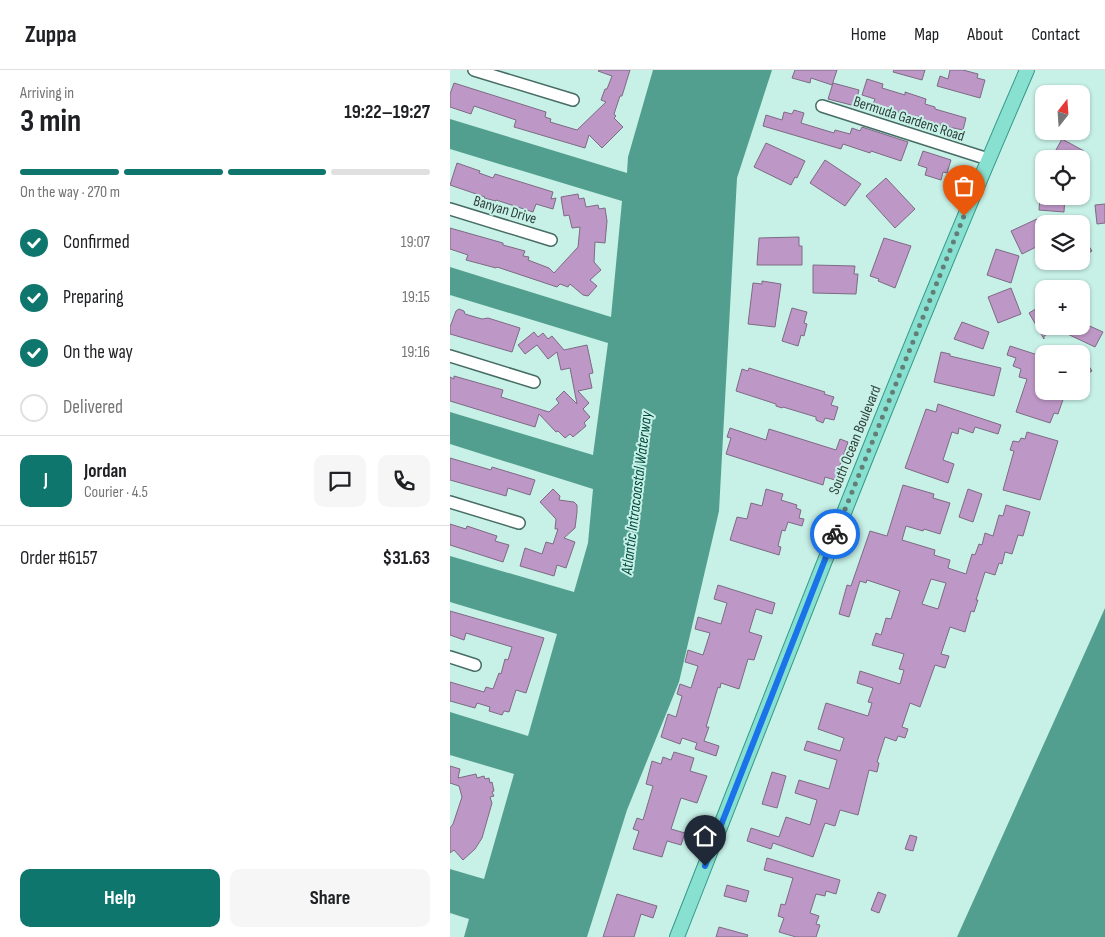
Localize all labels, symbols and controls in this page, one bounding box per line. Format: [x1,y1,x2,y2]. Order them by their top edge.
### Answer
text: Zuppa [25,20,76,49]
text: Home [851,24,886,45]
text: Map [914,24,939,45]
text: About [967,24,1003,45]
text: Contact [1031,24,1080,45]
text: Arriving in [20,84,74,103]
north arrow [1035,85,1090,140]
map controls [1035,85,1090,400]
street label: Bermuda Gardens Road [851,92,967,146]
text: 19:22–19:27 [344,101,430,124]
text: 3 min [20,102,81,141]
button: locate [1035,150,1090,205]
pin [943,165,985,216]
icon: bag [950,172,978,200]
text: On the way · 270 m [20,183,120,202]
street label: Banyan Drive [471,191,539,229]
button: layers [1035,215,1090,270]
icon: check [20,229,48,257]
text: Confirmed [63,231,130,254]
text: 19:07 [401,233,430,252]
button: + [1035,280,1090,335]
icon: check [20,284,48,312]
text: Preparing [63,286,124,309]
text: 19:15 [402,288,430,307]
icon: check [20,339,48,367]
text: On the way [63,341,133,364]
text: 19:16 [402,343,430,362]
button: − [1035,345,1090,400]
street label: South Ocean Boulevard [824,383,886,497]
text: Delivered [63,396,123,419]
water label: Atlantic Intracoastal Waterway [617,409,657,577]
button: chat [314,455,366,507]
button: phone [378,455,430,507]
text: Jordan [84,460,127,483]
text: J [44,469,48,492]
text: Courier · 4.5 [84,483,148,502]
courier [810,509,860,559]
icon: bike [821,520,849,548]
text: Order #6157 [20,547,97,570]
text: $31.63 [382,547,430,570]
pin [684,815,726,866]
icon: home [691,822,719,850]
button: Help [20,869,220,927]
button: Share [230,869,430,927]

